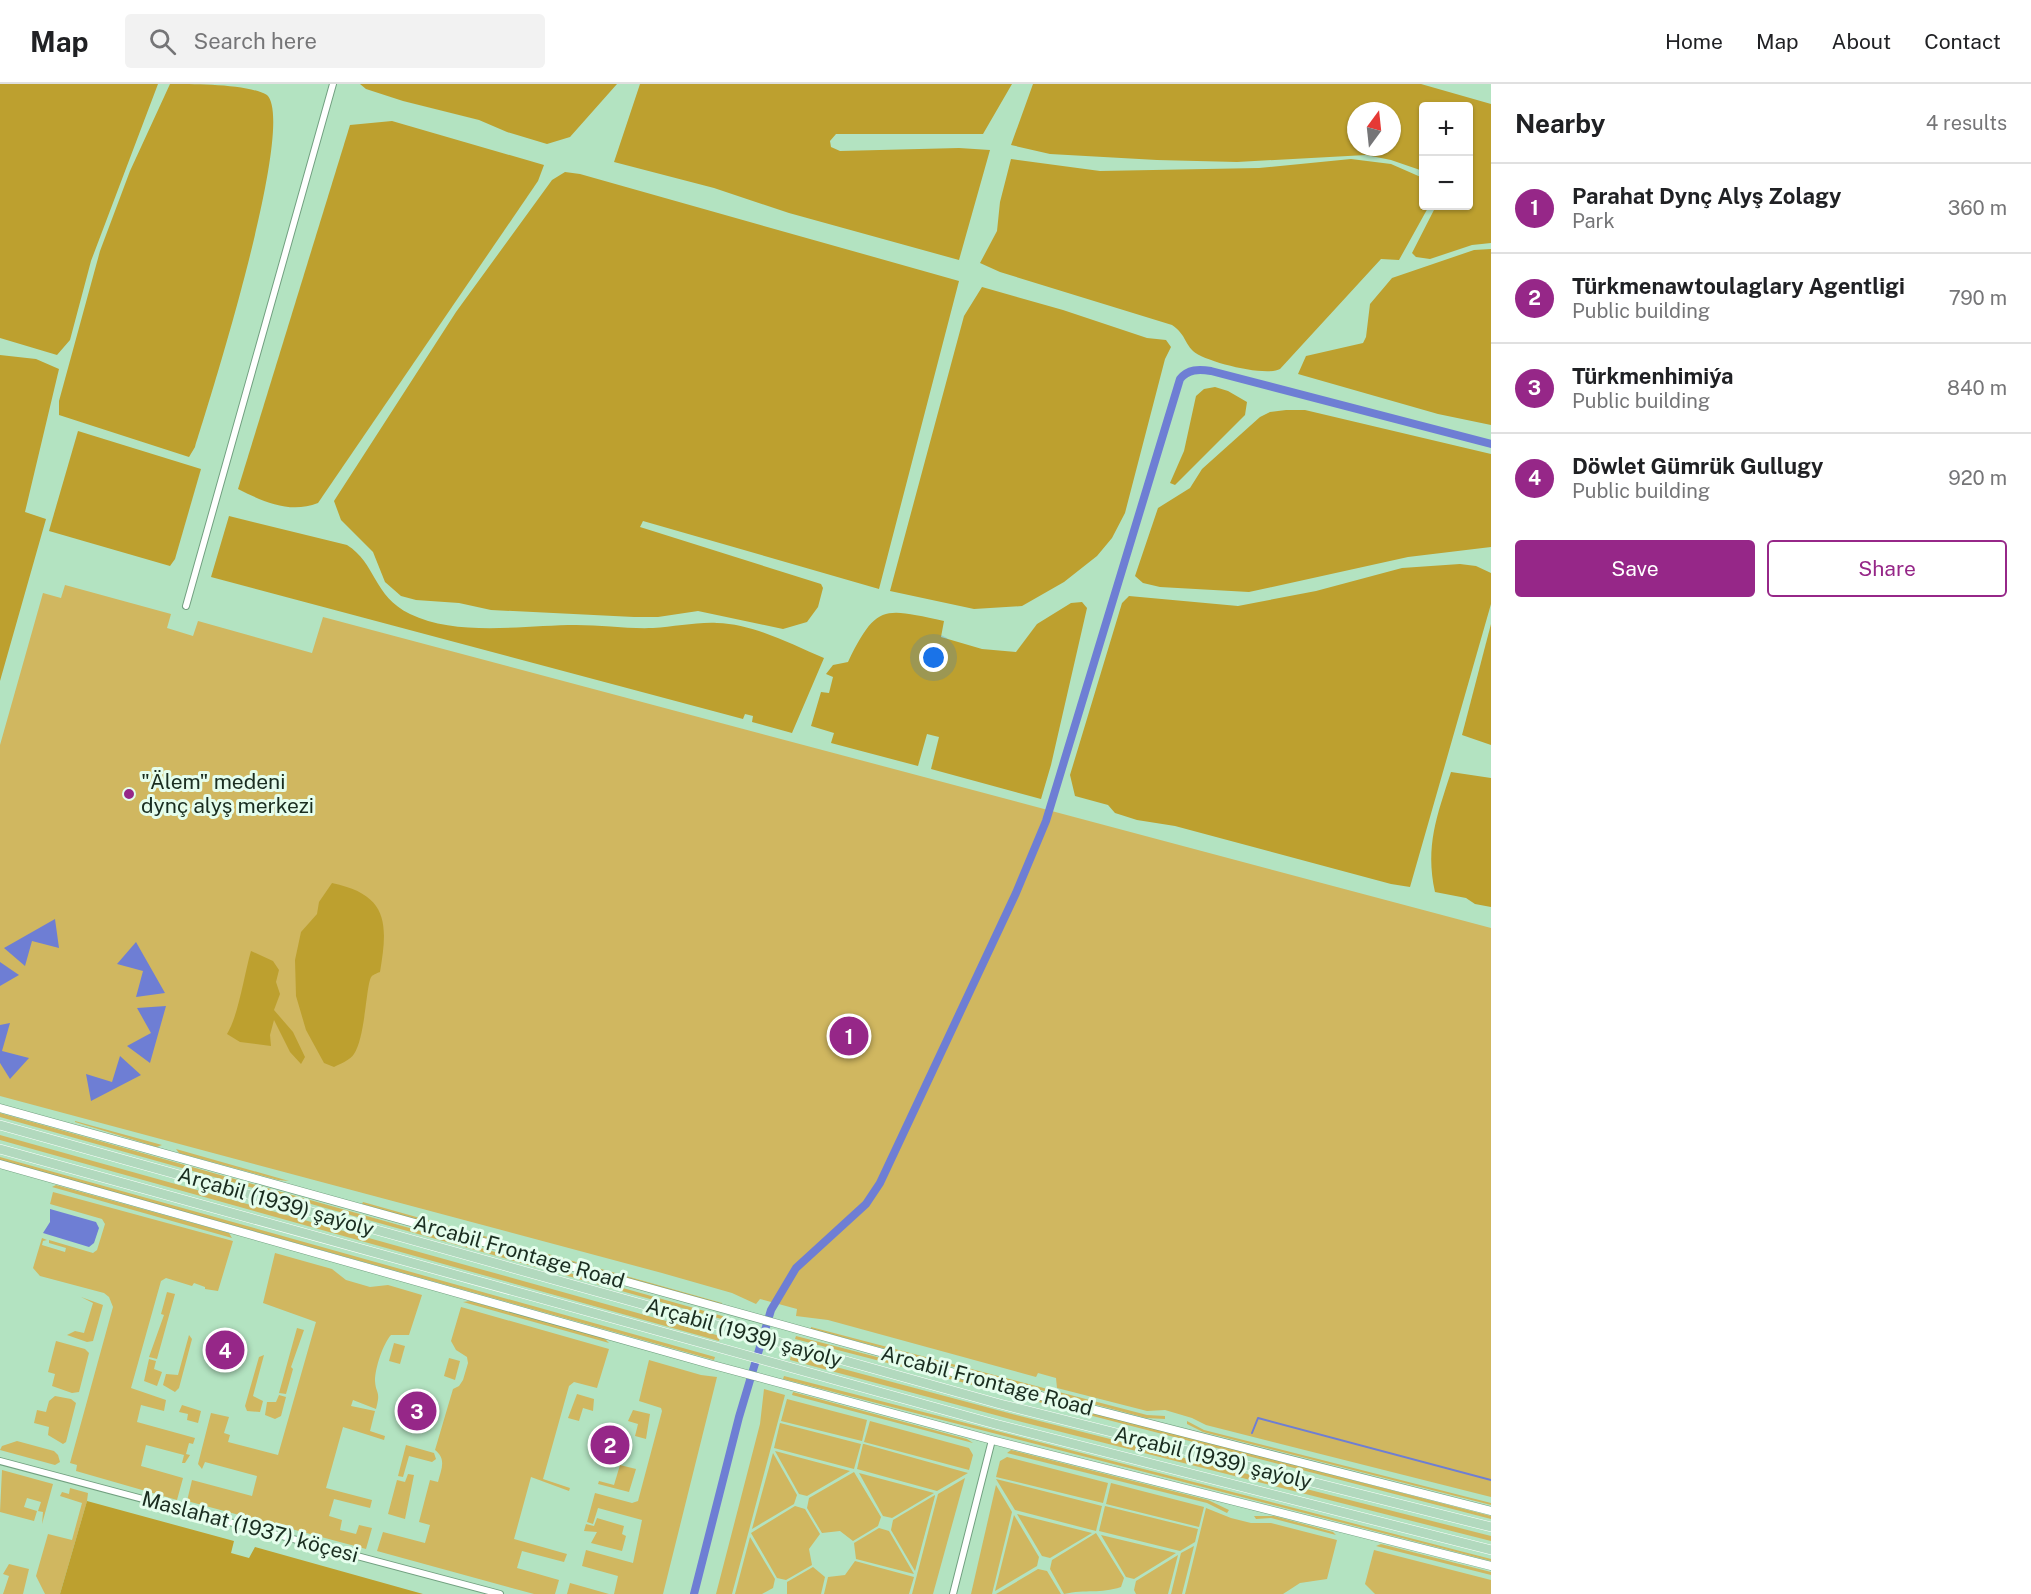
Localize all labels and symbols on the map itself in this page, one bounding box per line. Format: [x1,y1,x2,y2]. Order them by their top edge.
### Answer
north arrow [1347,102,1401,156]
your location [919,643,948,672]
place label: "Älem" medeni dynç alyş merkezi [141,769,314,818]
marker: "Älem" medeni dynç alyş merkezi [122,787,136,801]
pin: 1 [830,1014,868,1058]
street label: Arçabil (1939) şaýoly [175,1162,377,1241]
street label: Arcabil Frontage Road [411,1209,627,1294]
street label: Arçabil (1939) şaýoly [643,1293,845,1372]
pin: 4 [206,1328,244,1372]
street label: Arcabil Frontage Road [878,1340,1096,1421]
pin: 3 [398,1388,436,1434]
street label: Arçabil (1939) şaýoly [1112,1421,1315,1494]
pin: 2 [590,1422,630,1468]
street label: Maslahat (1937) köçesi [139,1486,361,1567]

